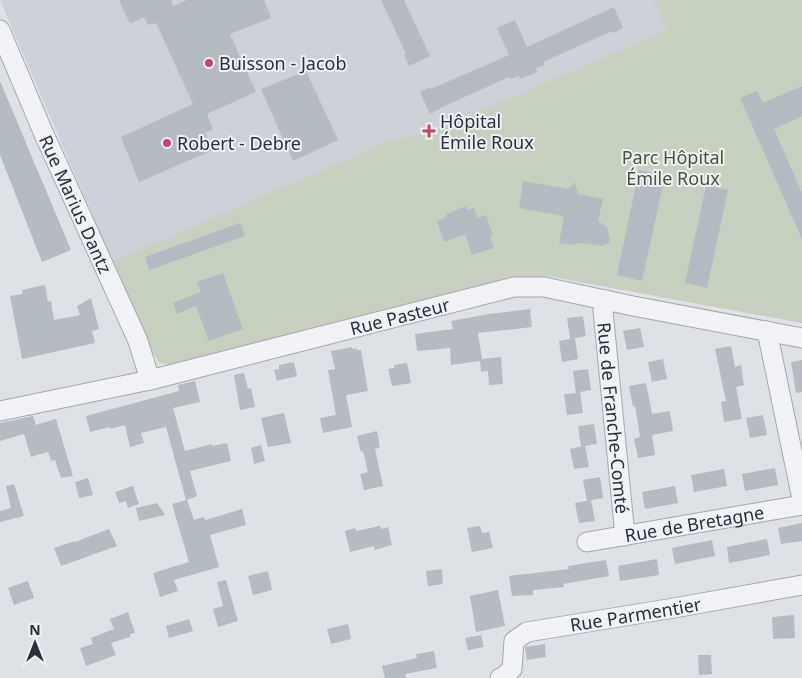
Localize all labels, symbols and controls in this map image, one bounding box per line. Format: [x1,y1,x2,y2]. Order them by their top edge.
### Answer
place label: Buisson - Jacob [219,51,347,75]
marker: Buisson - Jacob [203,57,215,69]
place label: Hôpital Émile Roux [440,109,534,154]
marker: Hôpital Émile Roux [422,124,436,138]
street label: Rue Marius Dantz [34,131,118,277]
place label: Robert - Debre [177,131,301,155]
marker: Robert - Debre [161,137,173,149]
park label: Parc Hôpital Émile Roux [622,145,724,190]
street label: Rue Pasteur [347,292,453,340]
street label: Rue de Franche-Comté [592,321,635,515]
street label: Rue de Bretagne [623,500,766,547]
street label: Rue Parmentier [568,591,703,637]
north arrow [10,618,60,668]
text: N [29,620,41,639]

